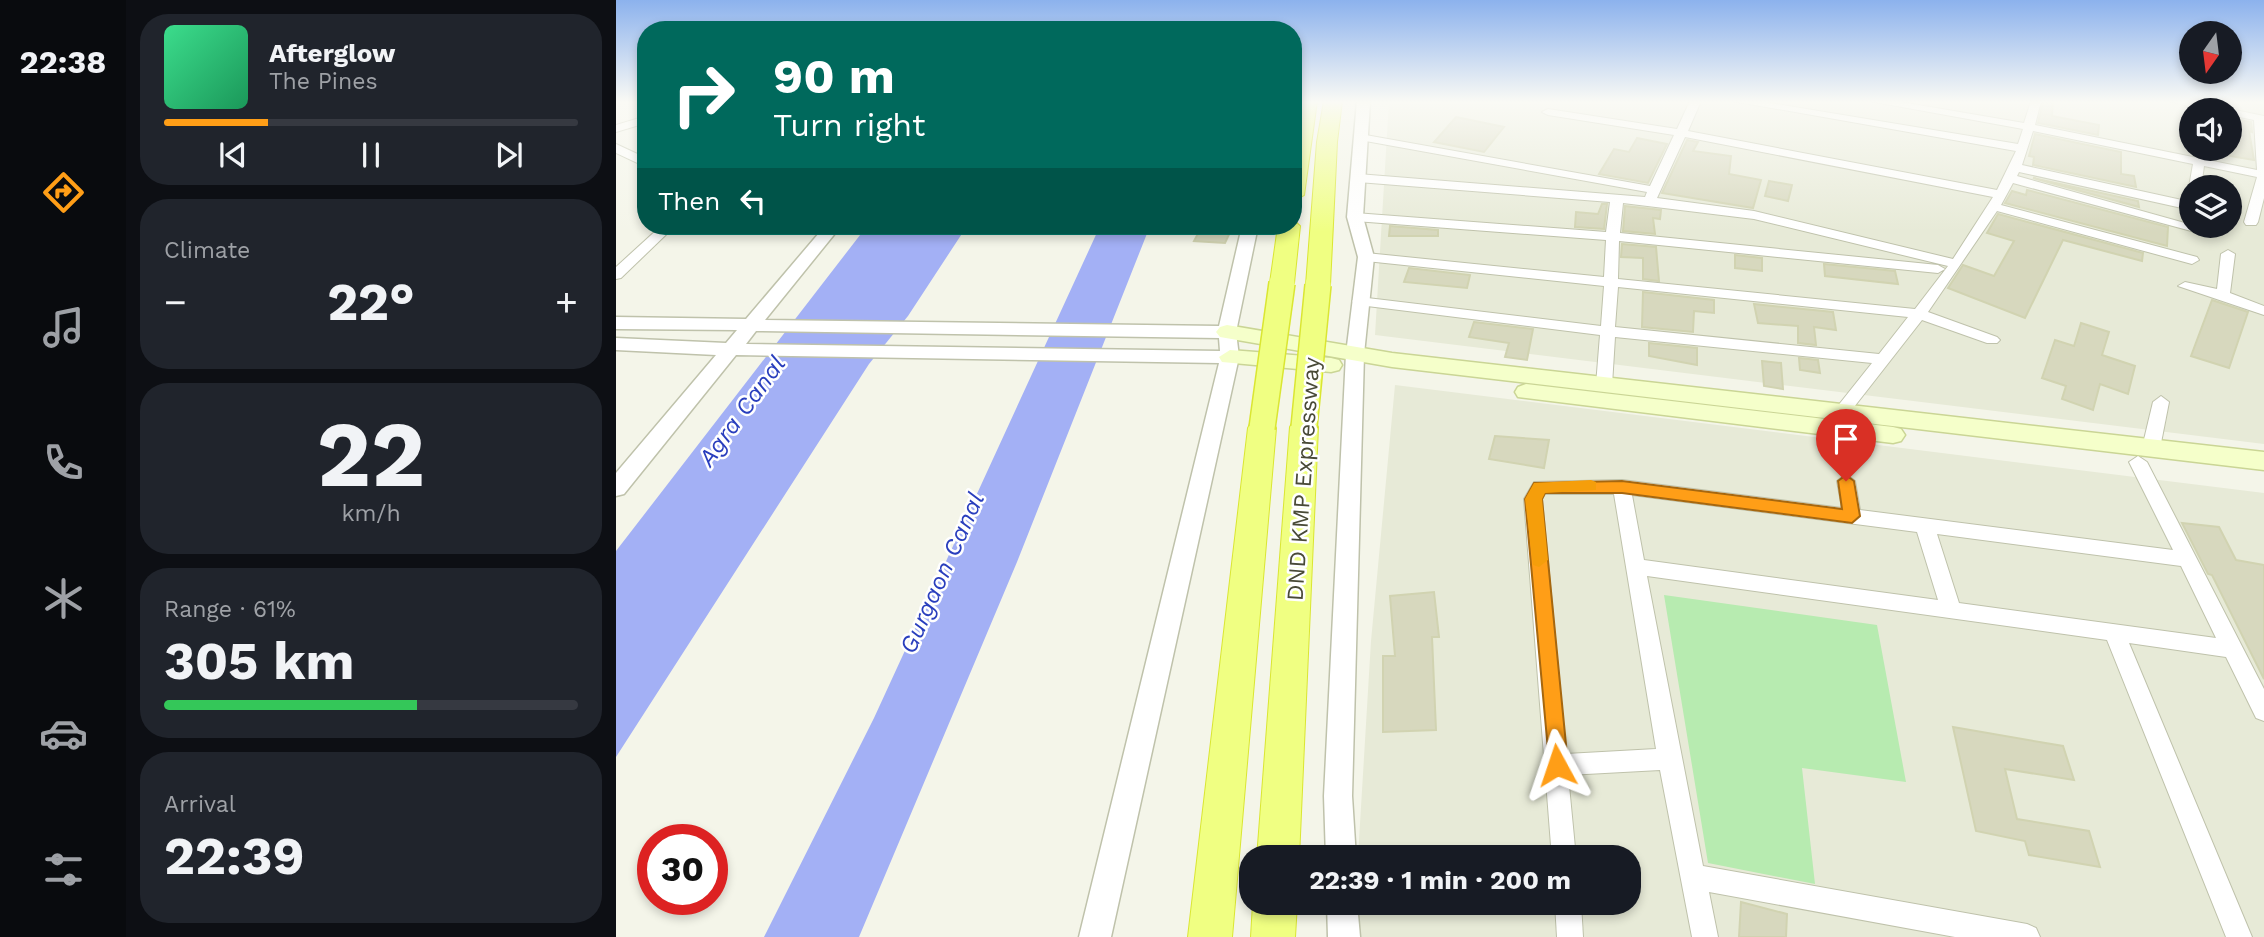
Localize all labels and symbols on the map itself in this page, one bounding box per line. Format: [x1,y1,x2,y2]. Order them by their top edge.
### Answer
north arrow [2179,21,2242,84]
water label: Agra Canal [692,351,791,472]
street label: DND KMP Expressway [1282,356,1325,602]
pin [1816,409,1876,481]
water label: Gurgaon Canal [894,488,990,658]
position arrow [1520,728,1594,802]
speed limit sign: 30 [637,824,728,915]

